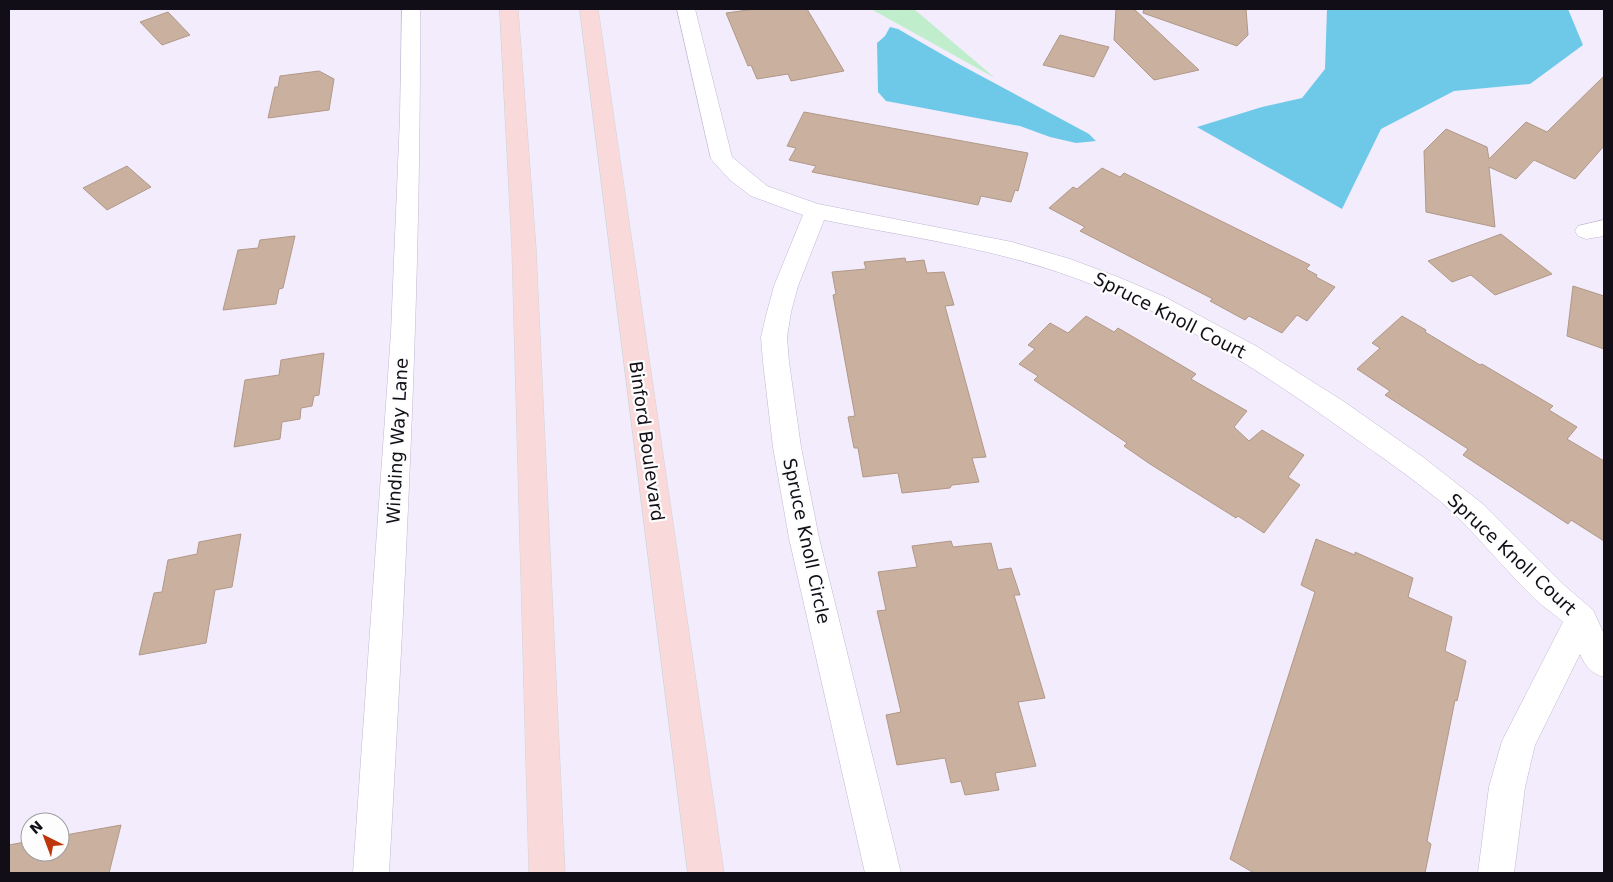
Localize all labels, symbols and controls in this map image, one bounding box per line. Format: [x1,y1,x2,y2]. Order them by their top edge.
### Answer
street label: Spruce Knoll Court [1090,268,1250,362]
street label: Winding Way Lane [382,357,412,525]
street label: Binford Boulevard [625,360,669,522]
street label: Spruce Knoll Circle [779,456,835,626]
street label: Spruce Knoll Court [1443,489,1581,619]
north arrow [20,812,70,862]
text: N [27,817,46,837]

